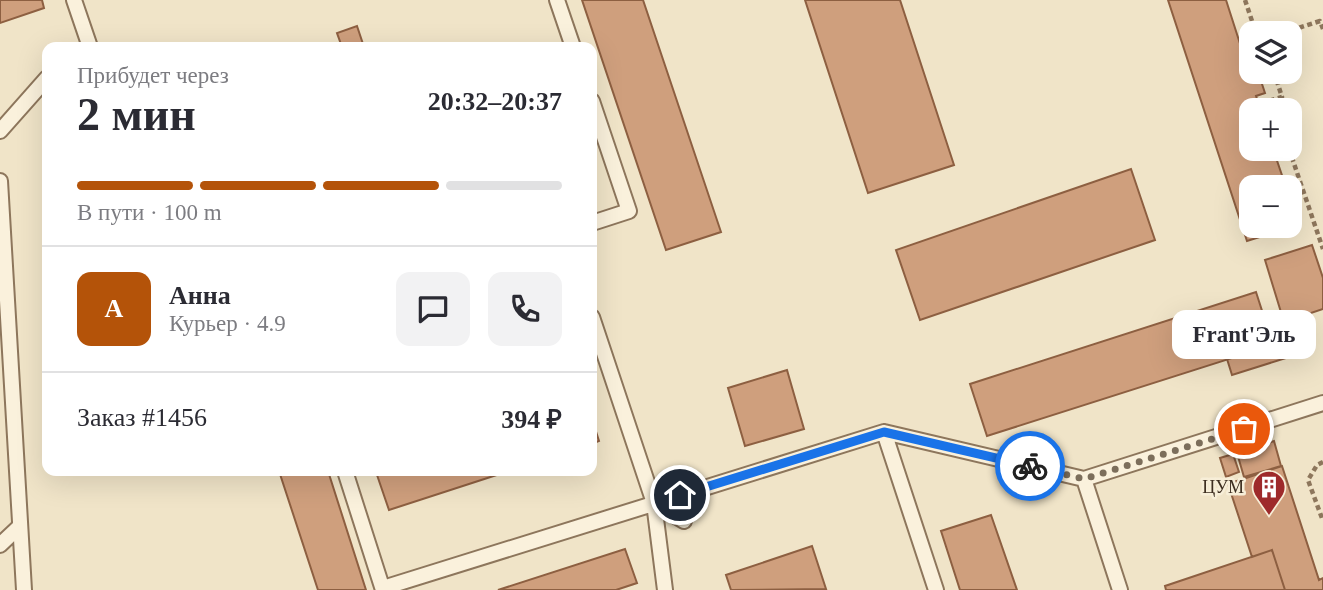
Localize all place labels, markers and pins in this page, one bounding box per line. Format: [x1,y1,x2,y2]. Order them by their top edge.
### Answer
callout: Frant'Эль [1172,310,1316,359]
pin [1214,399,1274,459]
pin [650,465,710,525]
building icon: ЦУМ [1250,468,1288,517]
place label: ЦУМ [1202,477,1244,497]

